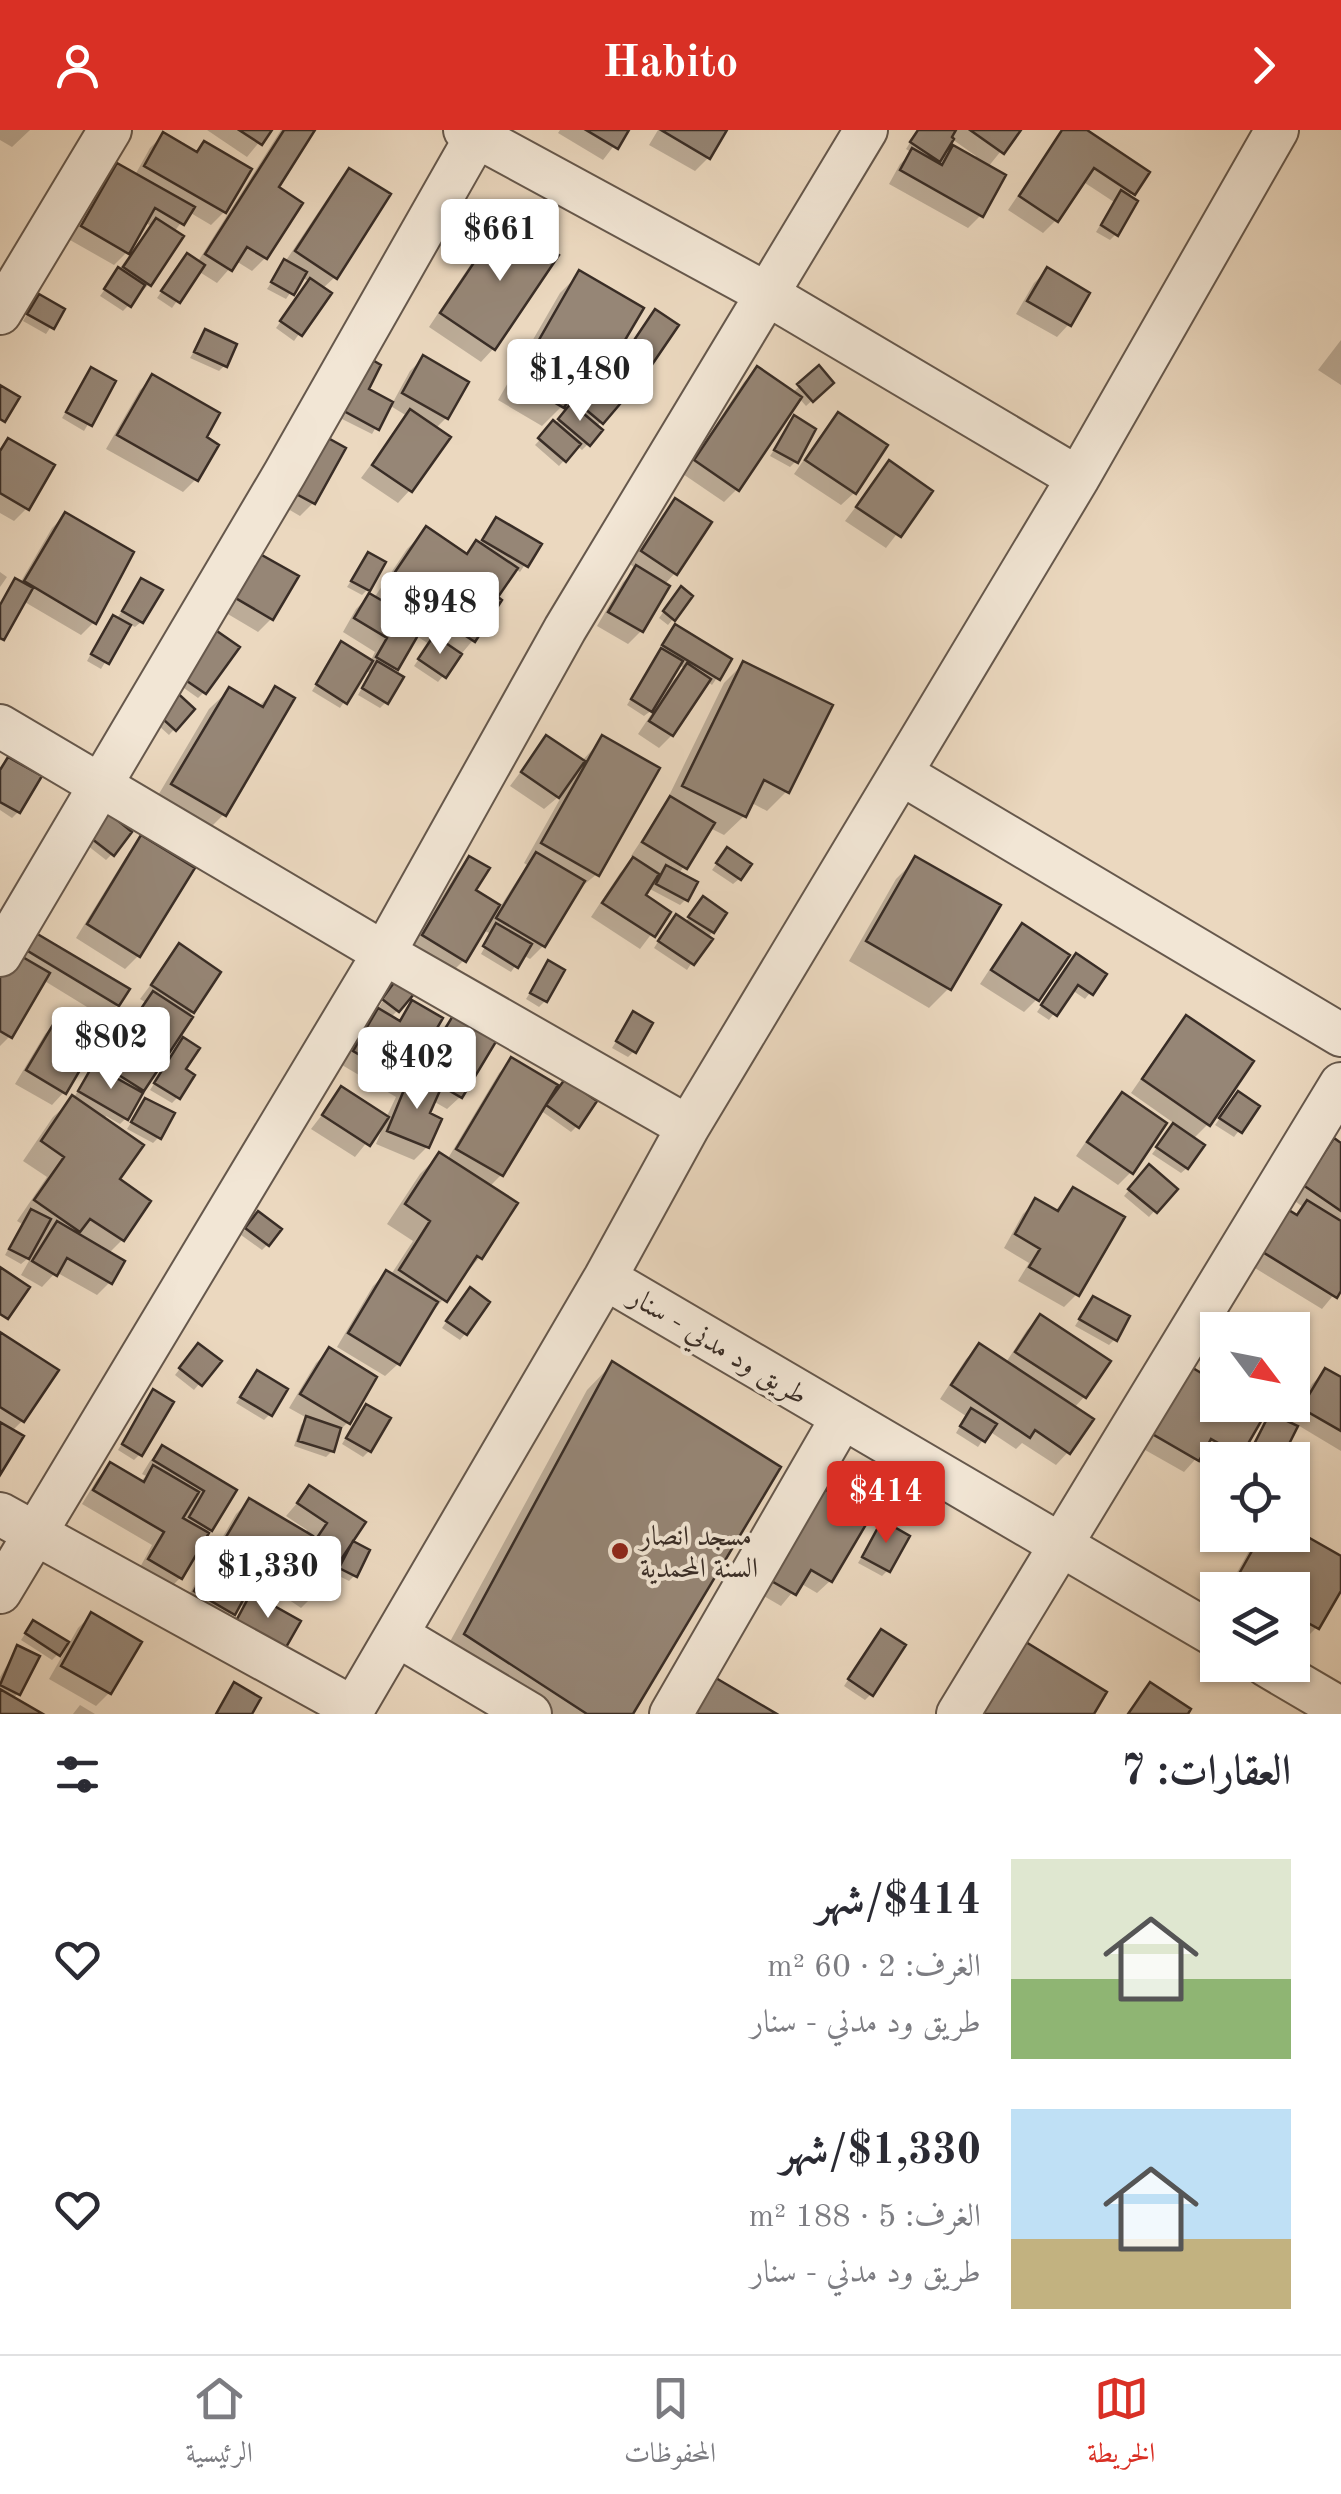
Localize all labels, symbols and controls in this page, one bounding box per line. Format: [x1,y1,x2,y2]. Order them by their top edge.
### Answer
icon: person [50,38,105,93]
icon: forward [1236,38,1291,93]
text: Habito [602,42,739,87]
pin: $661 [441,199,559,284]
text: $661 [463,215,537,247]
pin: $1,480 [499,339,661,424]
text: $1,480 [529,355,631,387]
pin: $948 [381,572,499,657]
text: $948 [403,588,477,620]
pin: $802 [52,1007,170,1092]
text: $802 [74,1023,148,1055]
pin: $402 [358,1027,476,1112]
text: $402 [380,1043,454,1075]
street label: طريق ود مدني - سنار [618,1282,811,1417]
north arrow [1200,1312,1310,1422]
map controls [1200,1312,1310,1682]
button: locate [1200,1442,1310,1552]
pin: $414 [827,1461,945,1546]
text: $414 [849,1477,923,1509]
place label: مسجد انصار السنة المحمدية [637,1524,758,1585]
pin: $1,330 [187,1536,349,1621]
marker: مسجد انصار السنة المحمدية [609,1540,631,1562]
text: $1,330 [217,1552,319,1584]
button: layers [1200,1572,1310,1682]
icon: filters [50,1747,105,1802]
text: العقارات: 7 [1121,1752,1291,1794]
text: $414/شهر [816,1881,981,1923]
icon: home [1091,1899,1211,2019]
icon: heart [50,1932,105,1987]
text: الغرف: 2 · 60 m² [767,1952,981,1984]
text: طريق ود مدني - سنار [751,2008,981,2040]
text: $1,330/شهر [780,2131,981,2173]
icon: home [1091,2149,1211,2269]
icon: heart [50,2182,105,2237]
text: الغرف: 5 · 188 m² [749,2202,981,2234]
text: طريق ود مدني - سنار [751,2258,981,2290]
tab: الرئيسية [186,2371,253,2480]
tab: المحفوظات [624,2371,716,2480]
tab: الخريطة [1087,2371,1155,2480]

